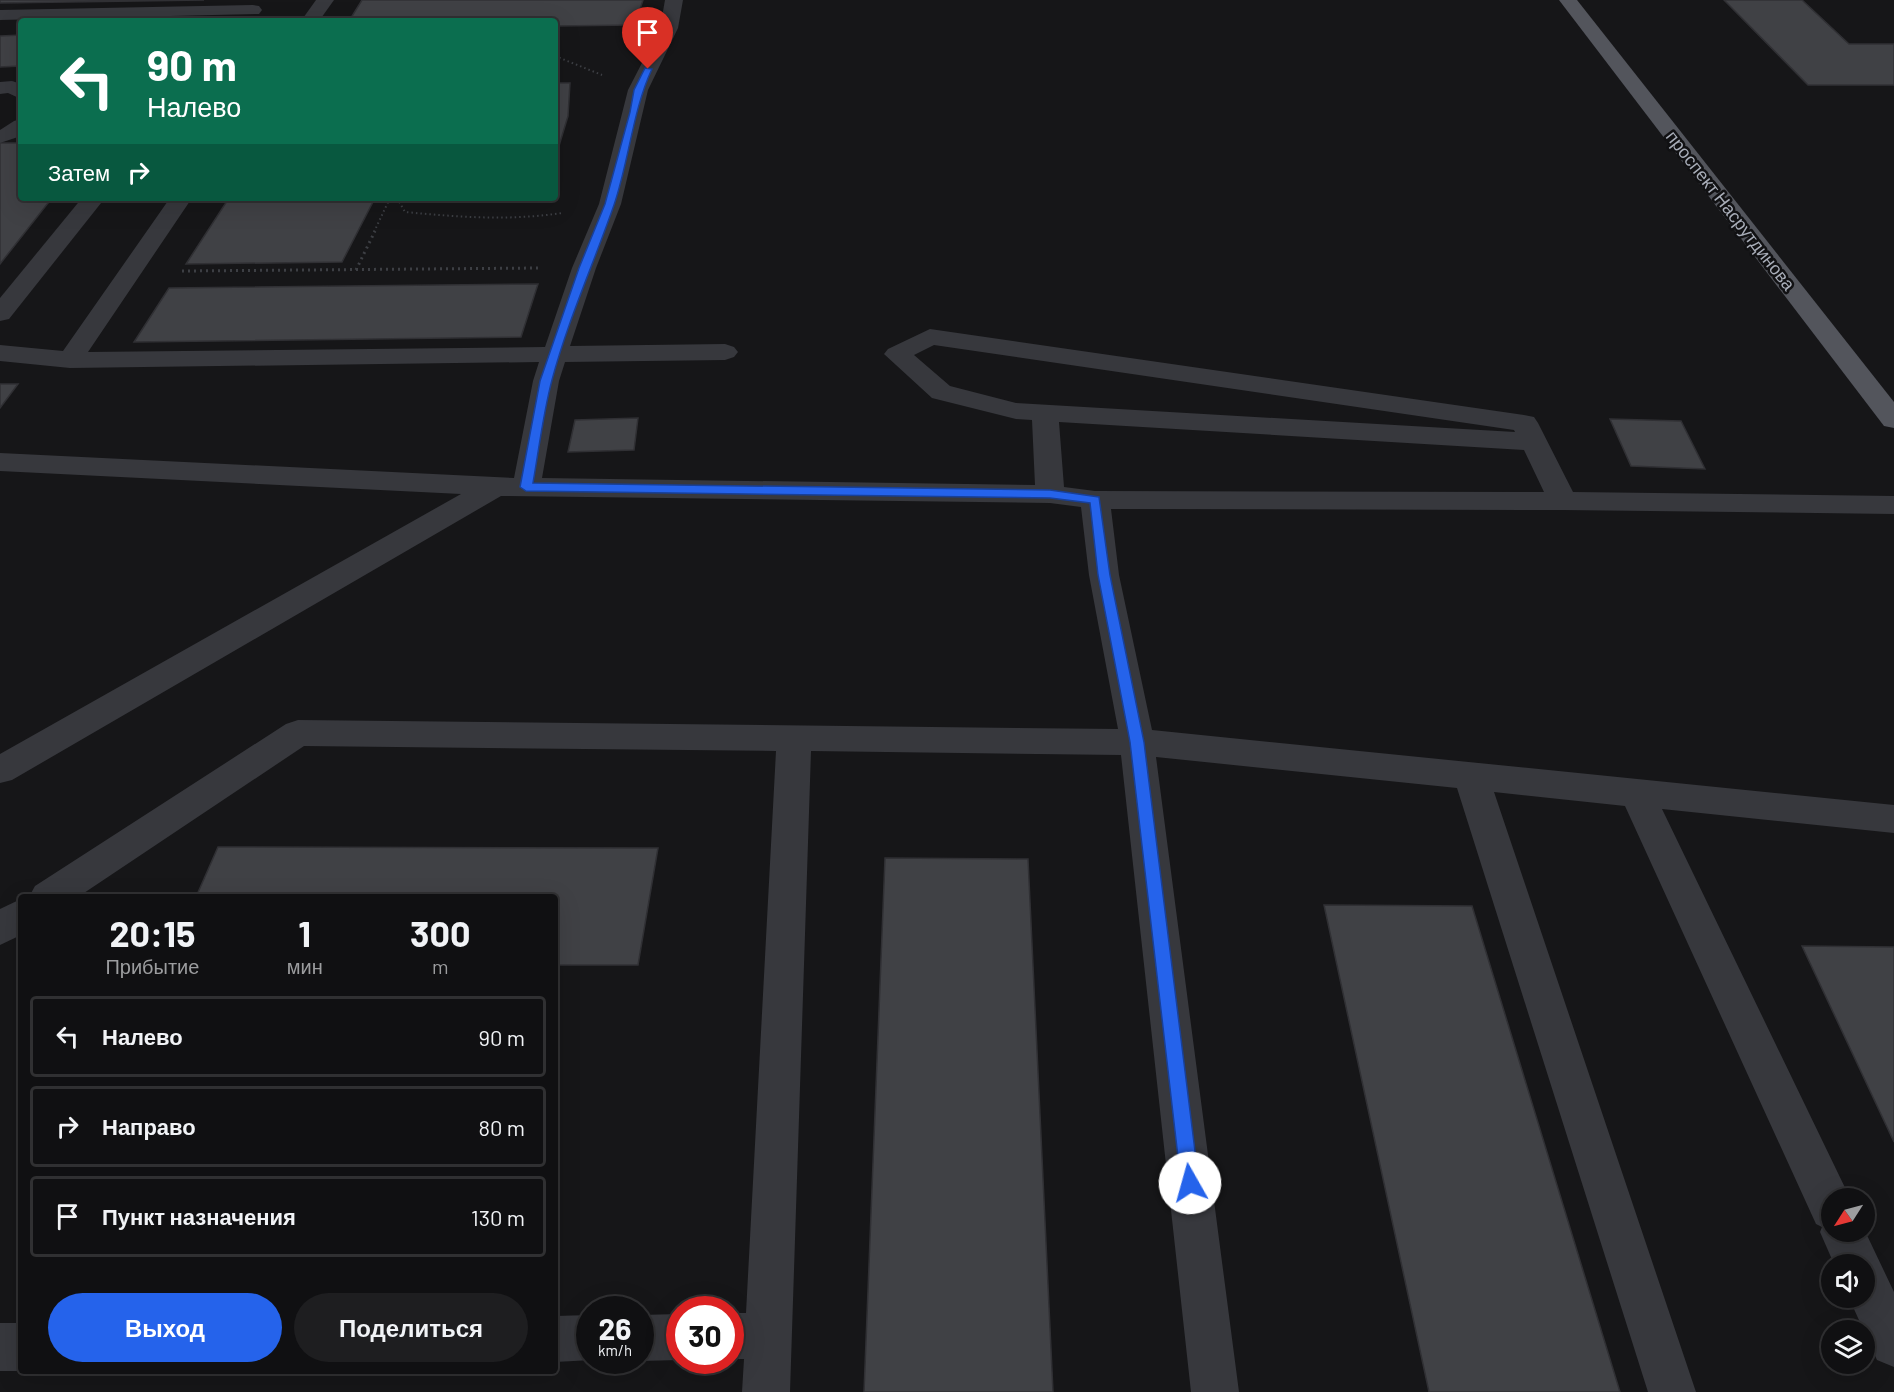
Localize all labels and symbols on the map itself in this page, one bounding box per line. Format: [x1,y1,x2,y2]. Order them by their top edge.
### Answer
pin [622,7,673,69]
street label: проспект Насрутдинова [1662,126,1801,295]
position arrow [1158,1151,1222,1215]
north arrow [1821,1188,1875,1242]
speed limit sign: 30 [666,1296,744,1374]

